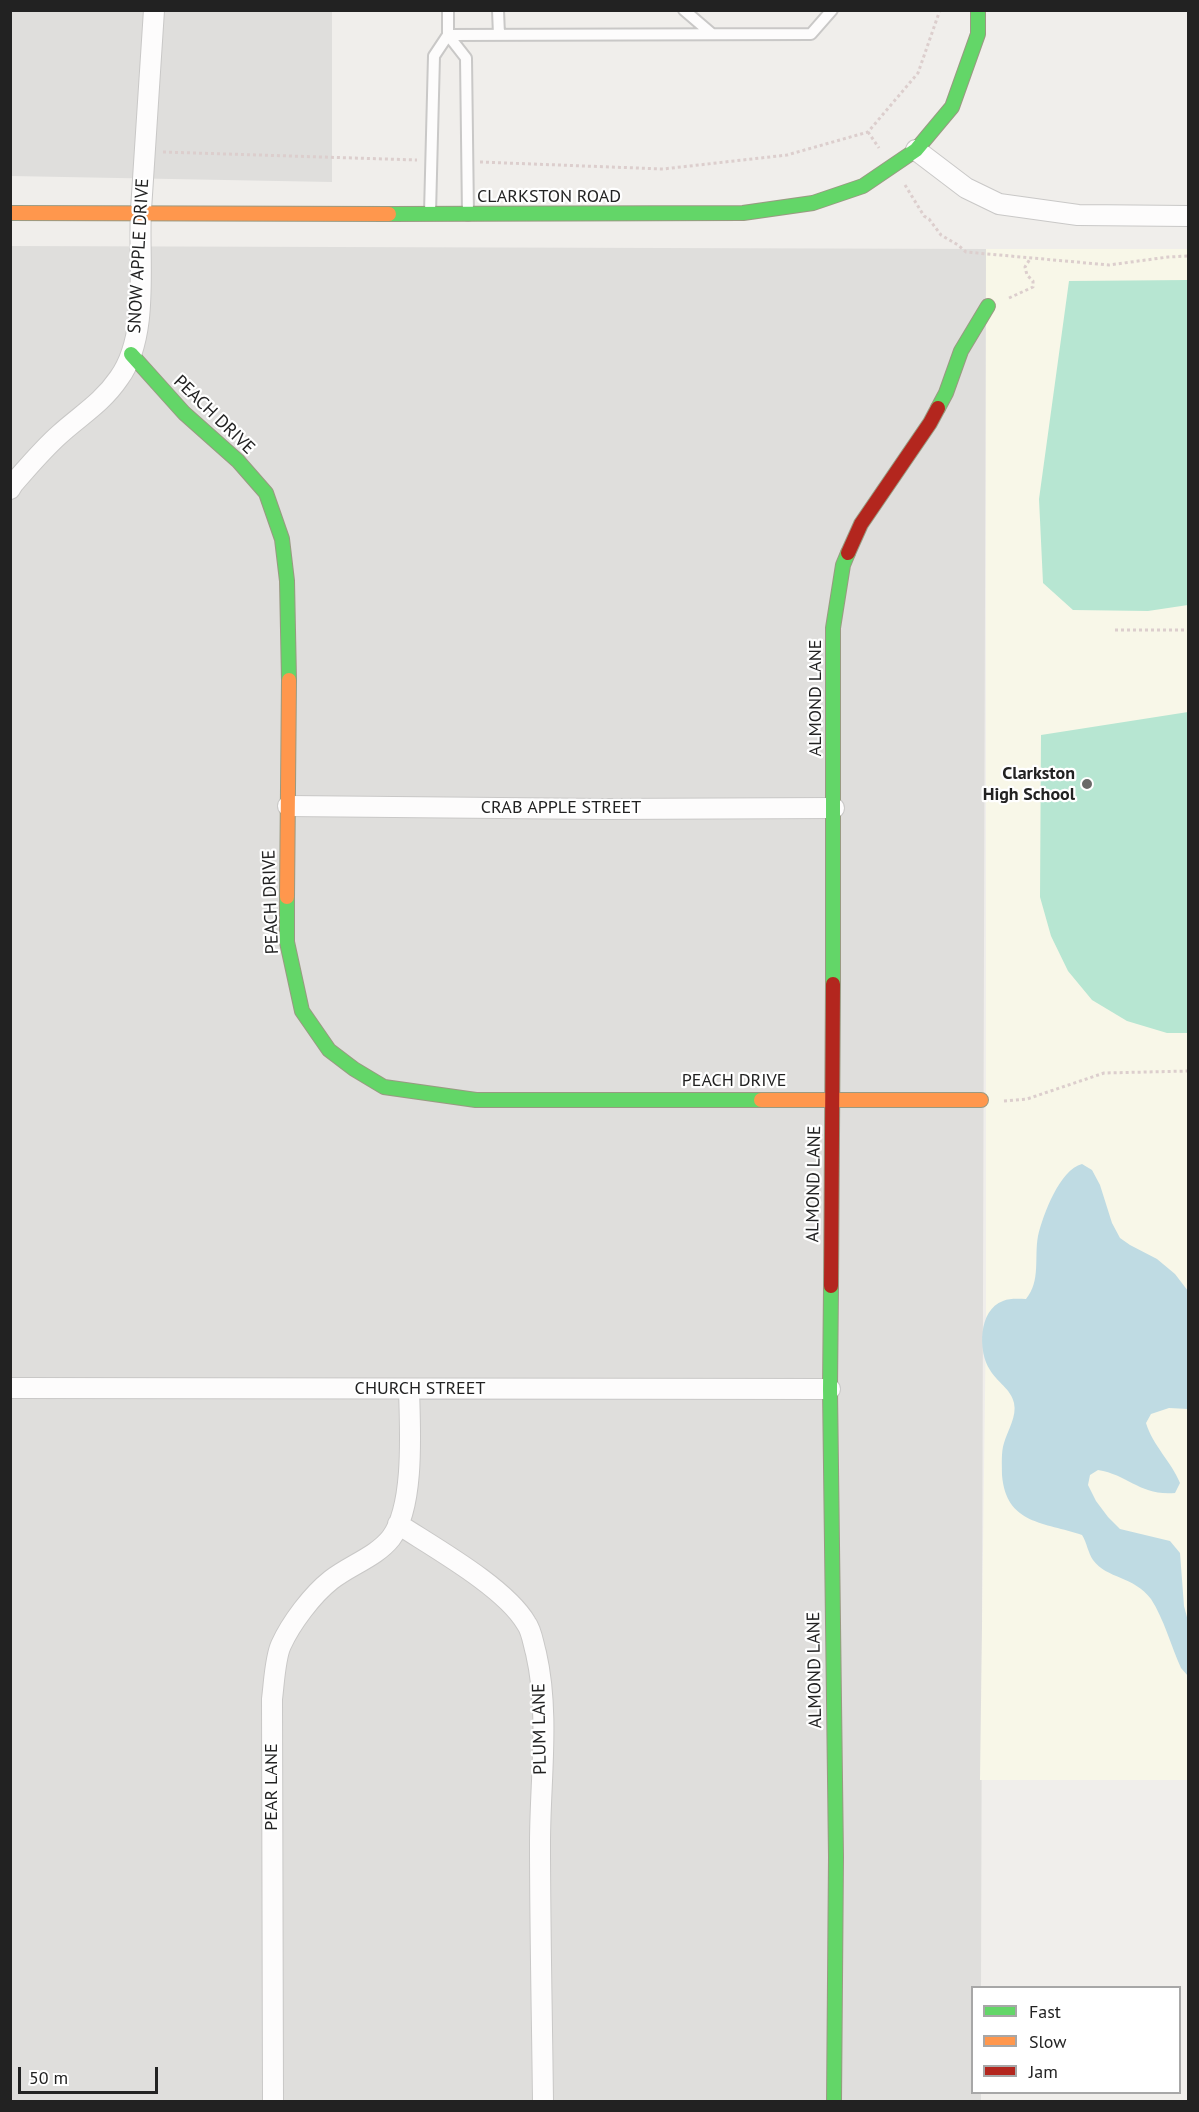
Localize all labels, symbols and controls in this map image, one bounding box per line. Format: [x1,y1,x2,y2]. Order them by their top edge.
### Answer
street label: SNOW APPLE DRIVE [124,178,154,334]
street label: CLARKSTON ROAD [477,186,621,208]
street label: PEACH DRIVE [169,371,259,459]
street label: ALMOND LANE [805,640,827,756]
place label: Clarkston High School [983,763,1075,806]
marker: Clarkston High School [1080,777,1094,791]
street label: CRAB APPLE STREET [481,797,641,819]
street label: PEACH DRIVE [258,849,284,955]
street label: PEACH DRIVE [682,1070,786,1092]
street label: ALMOND LANE [802,1125,826,1243]
street label: CHURCH STREET [355,1378,485,1400]
street label: ALMOND LANE [803,1611,827,1729]
street label: PLUM LANE [528,1683,552,1775]
street label: PEAR LANE [261,1743,283,1831]
legend [971,1986,1181,2094]
text: Fast [1029,2000,1061,2023]
text: Slow [1029,2030,1067,2053]
scale bar [21,2055,160,2093]
text: Jam [1029,2060,1058,2083]
text: 50 m [29,2066,68,2089]

